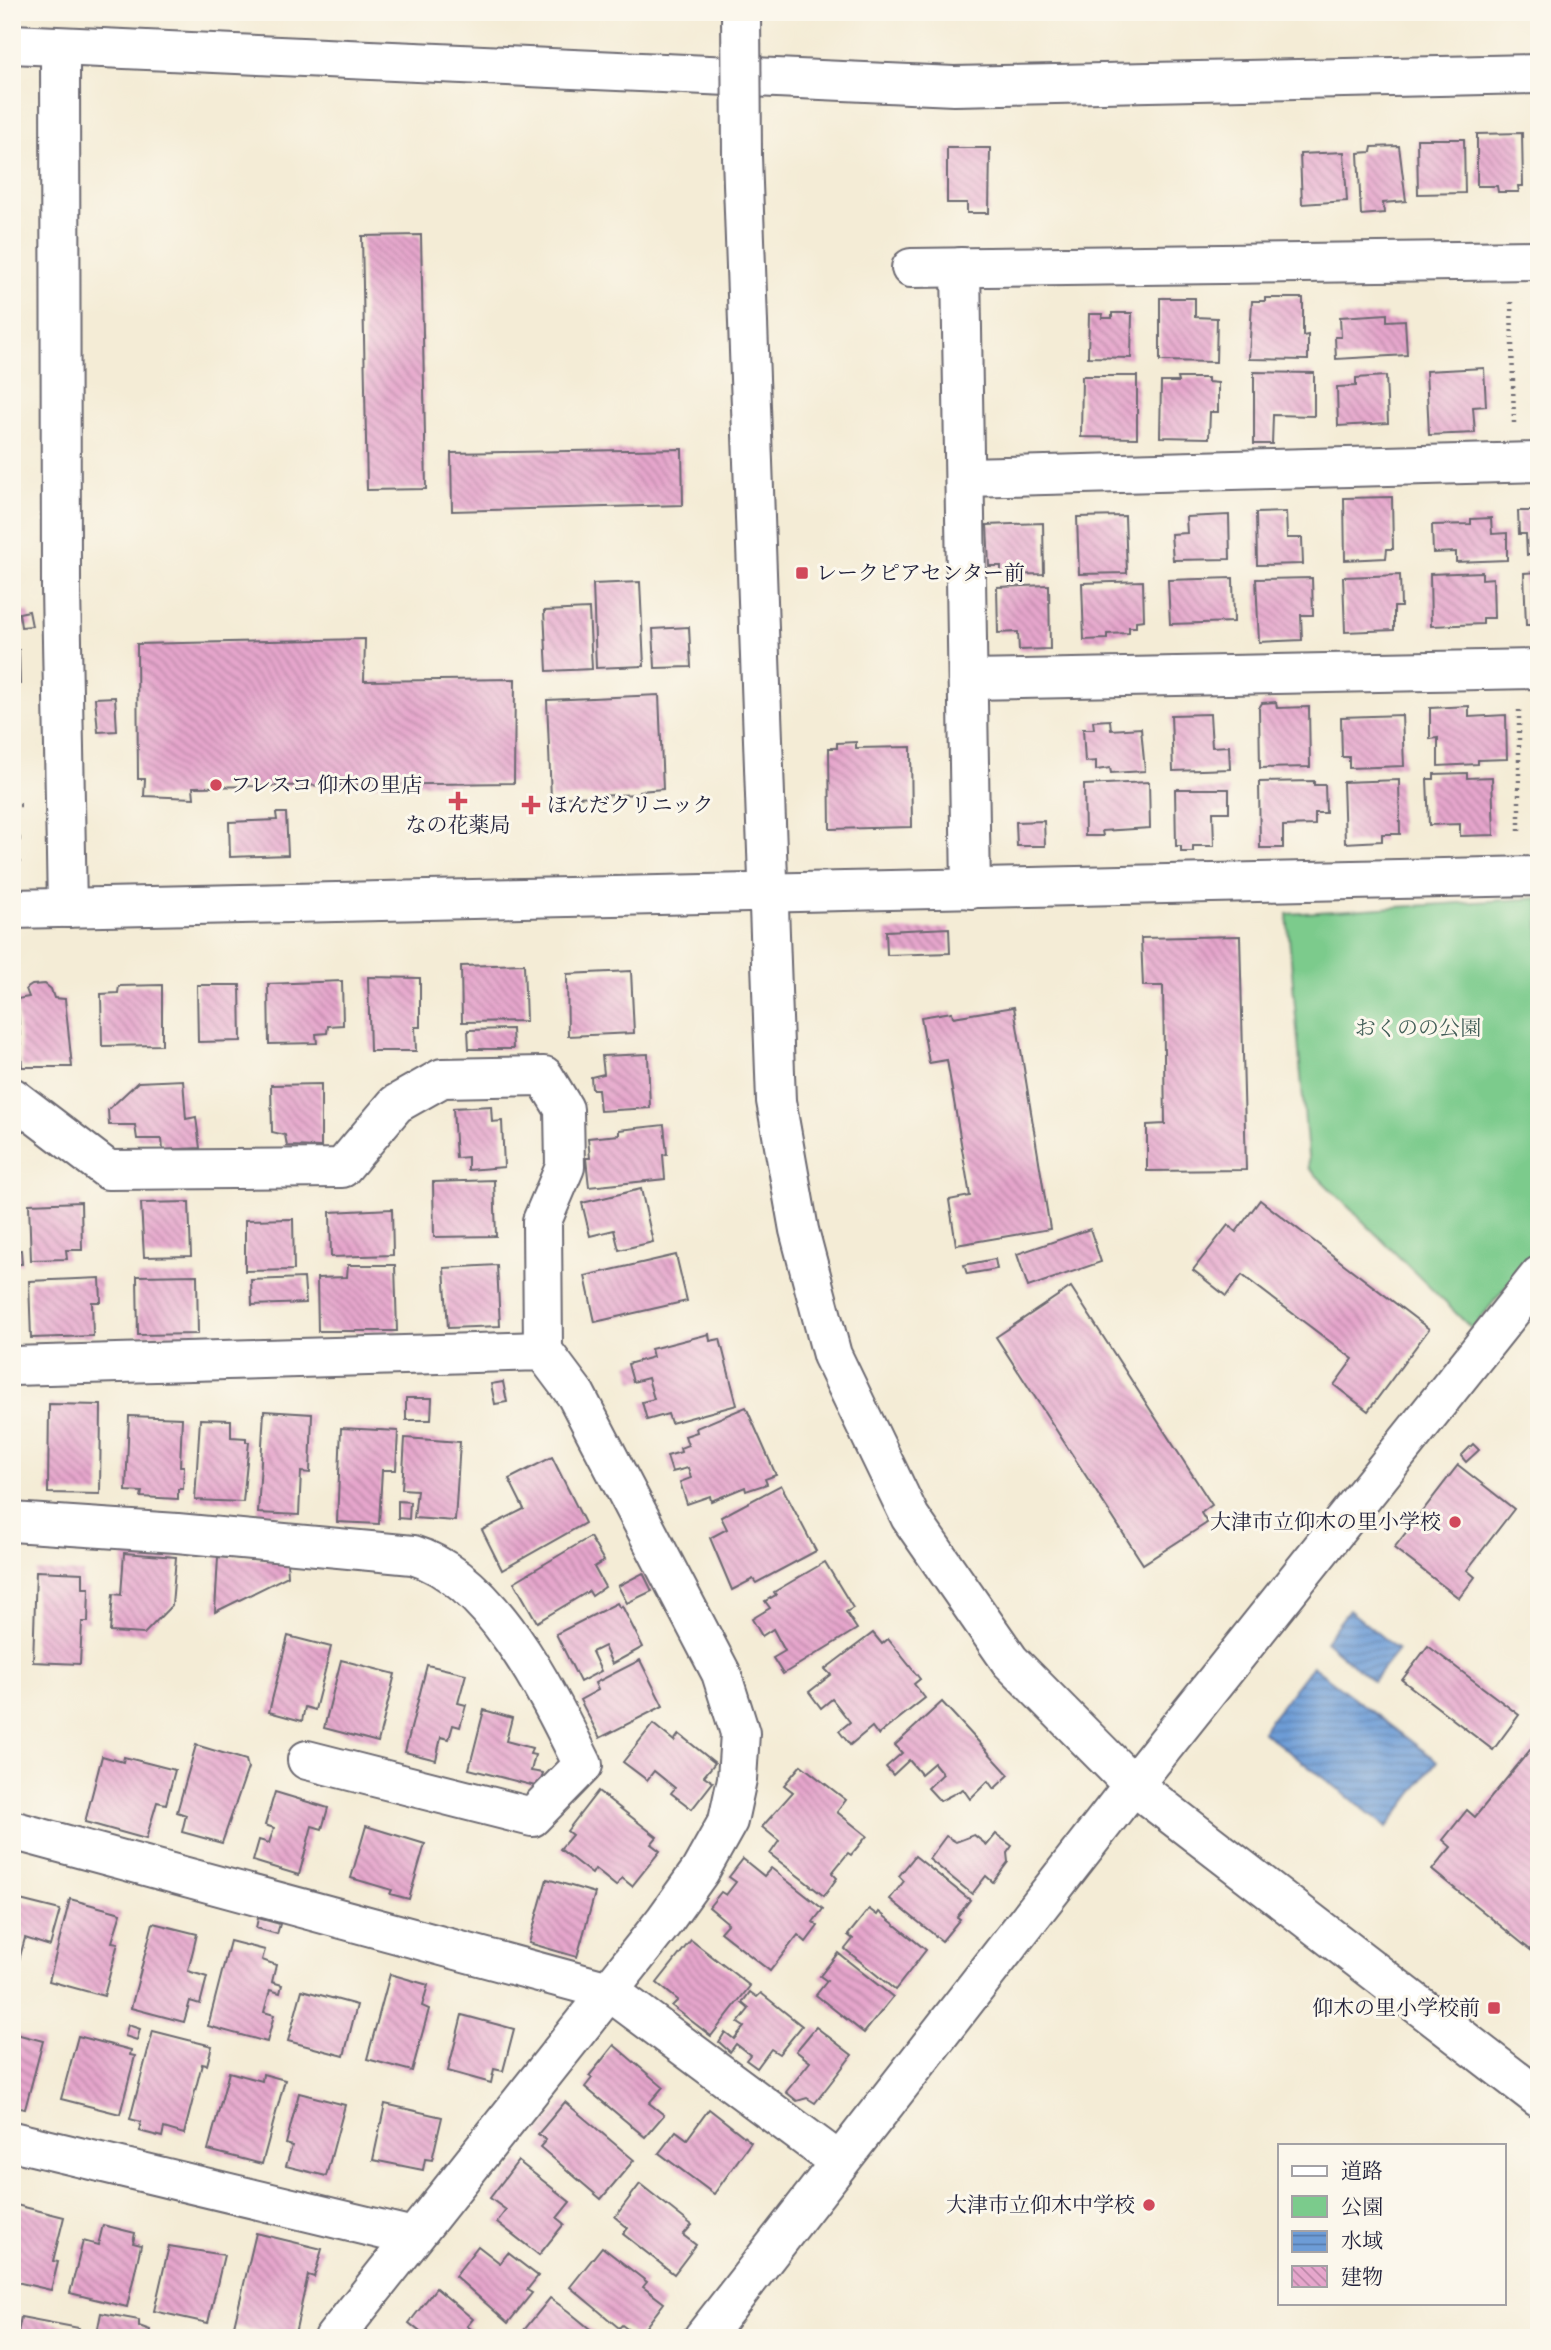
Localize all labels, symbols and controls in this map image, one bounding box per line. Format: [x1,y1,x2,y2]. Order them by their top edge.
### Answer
place label: レークピアセンター前 [816,560,1025,586]
marker: レークピアセンター前 [794,565,810,581]
place label: フレスコ 仰木の里店 [230,772,422,798]
marker: フレスコ 仰木の里店 [208,777,224,793]
place label: ほんだクリニック [547,792,714,818]
marker: なの花薬局 [450,793,466,809]
marker: ほんだクリニック [521,795,541,815]
place label: なの花薬局 [406,812,511,838]
park label: おくのの公園 [1355,1015,1481,1041]
place label: 大津市立仰木の里小学校 [1210,1509,1441,1535]
marker: 大津市立仰木の里小学校 [1447,1514,1463,1530]
place label: 仰木の里小学校前 [1312,1995,1480,2021]
marker: 仰木の里小学校前 [1486,2000,1502,2016]
legend [1278,2144,1506,2304]
text: 道路 [1341,2158,1383,2184]
place label: 大津市立仰木中学校 [946,2192,1135,2218]
text: 公園 [1341,2194,1383,2220]
marker: 大津市立仰木中学校 [1141,2197,1157,2213]
text: 水域 [1341,2228,1383,2254]
text: 建物 [1341,2264,1383,2290]

